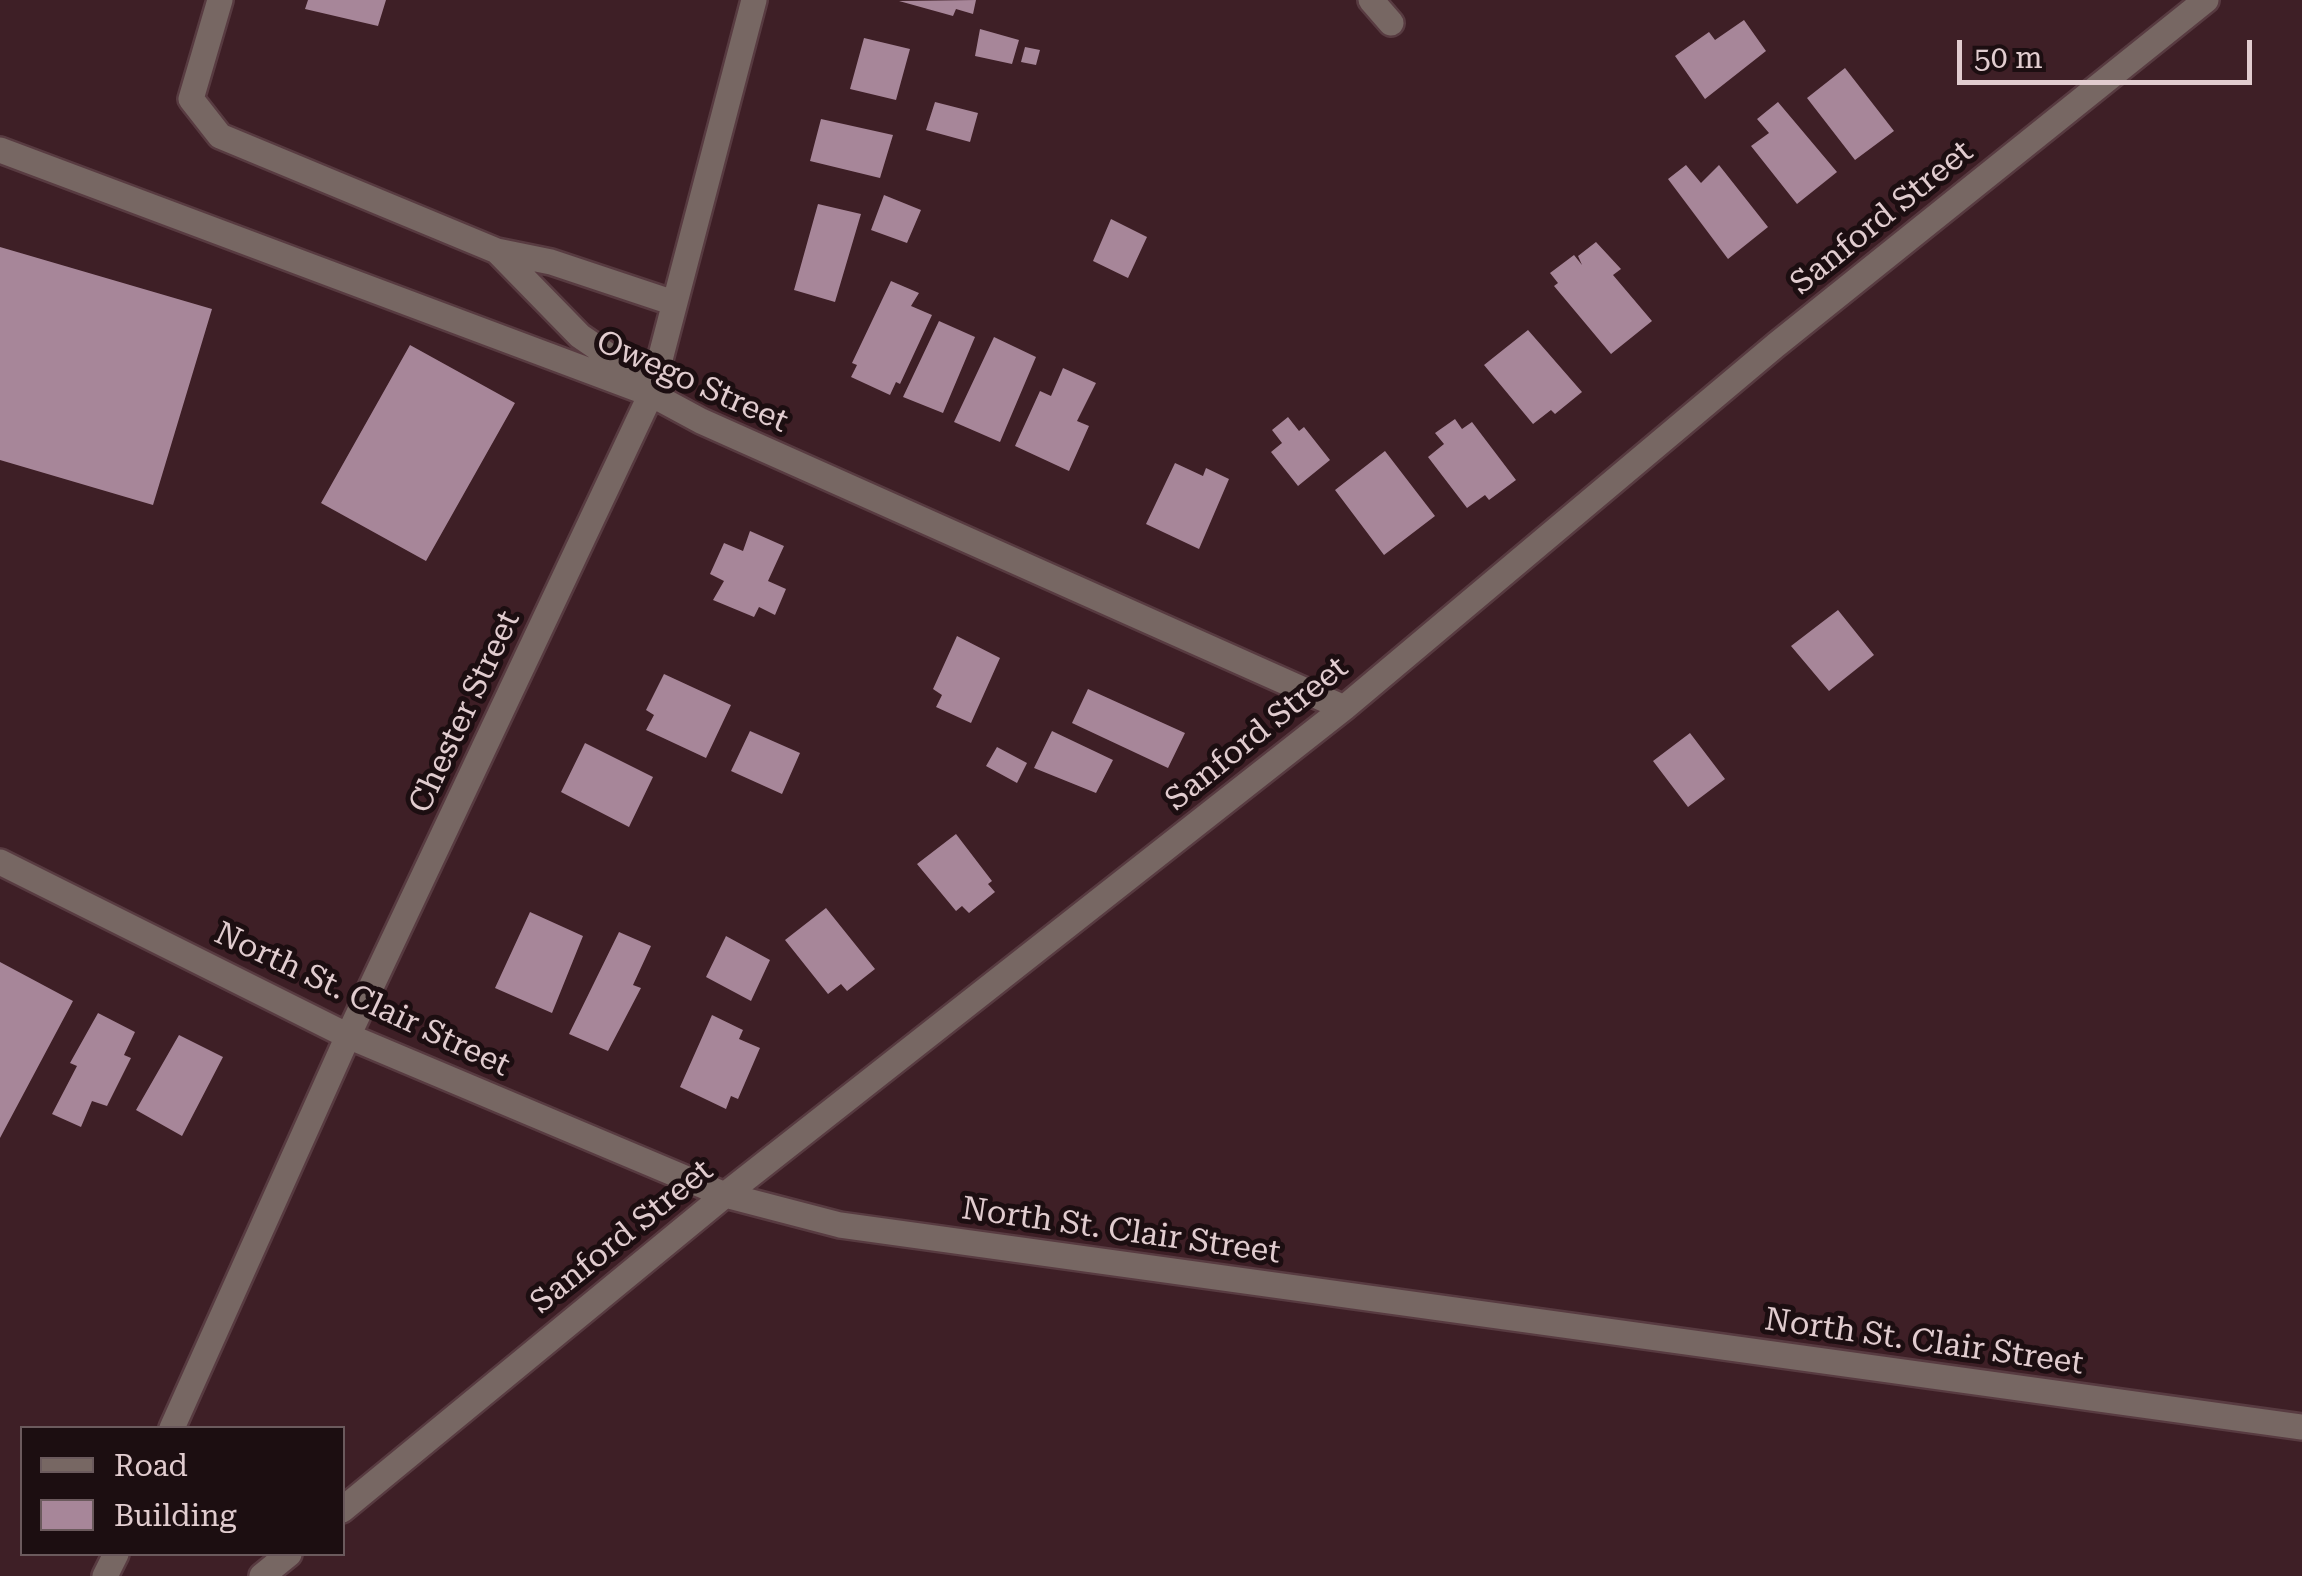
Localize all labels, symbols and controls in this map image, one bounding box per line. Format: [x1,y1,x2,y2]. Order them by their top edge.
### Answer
scale bar [1962,20,2257,82]
text: 50 m [1974,40,2043,75]
street label: Sanford Street [1783,133,1981,303]
street label: Owego Street [590,323,794,441]
street label: Chester Street [401,605,529,819]
street label: Sanford Street [1158,649,1356,819]
street label: North St. Clair Street [208,915,516,1085]
street label: Sanford Street [523,1152,721,1322]
street label: North St. Clair Street [959,1190,1283,1272]
street label: North St. Clair Street [1762,1301,2086,1383]
legend [20,1426,345,1556]
text: Road [114,1448,188,1483]
text: Building [114,1498,237,1533]

